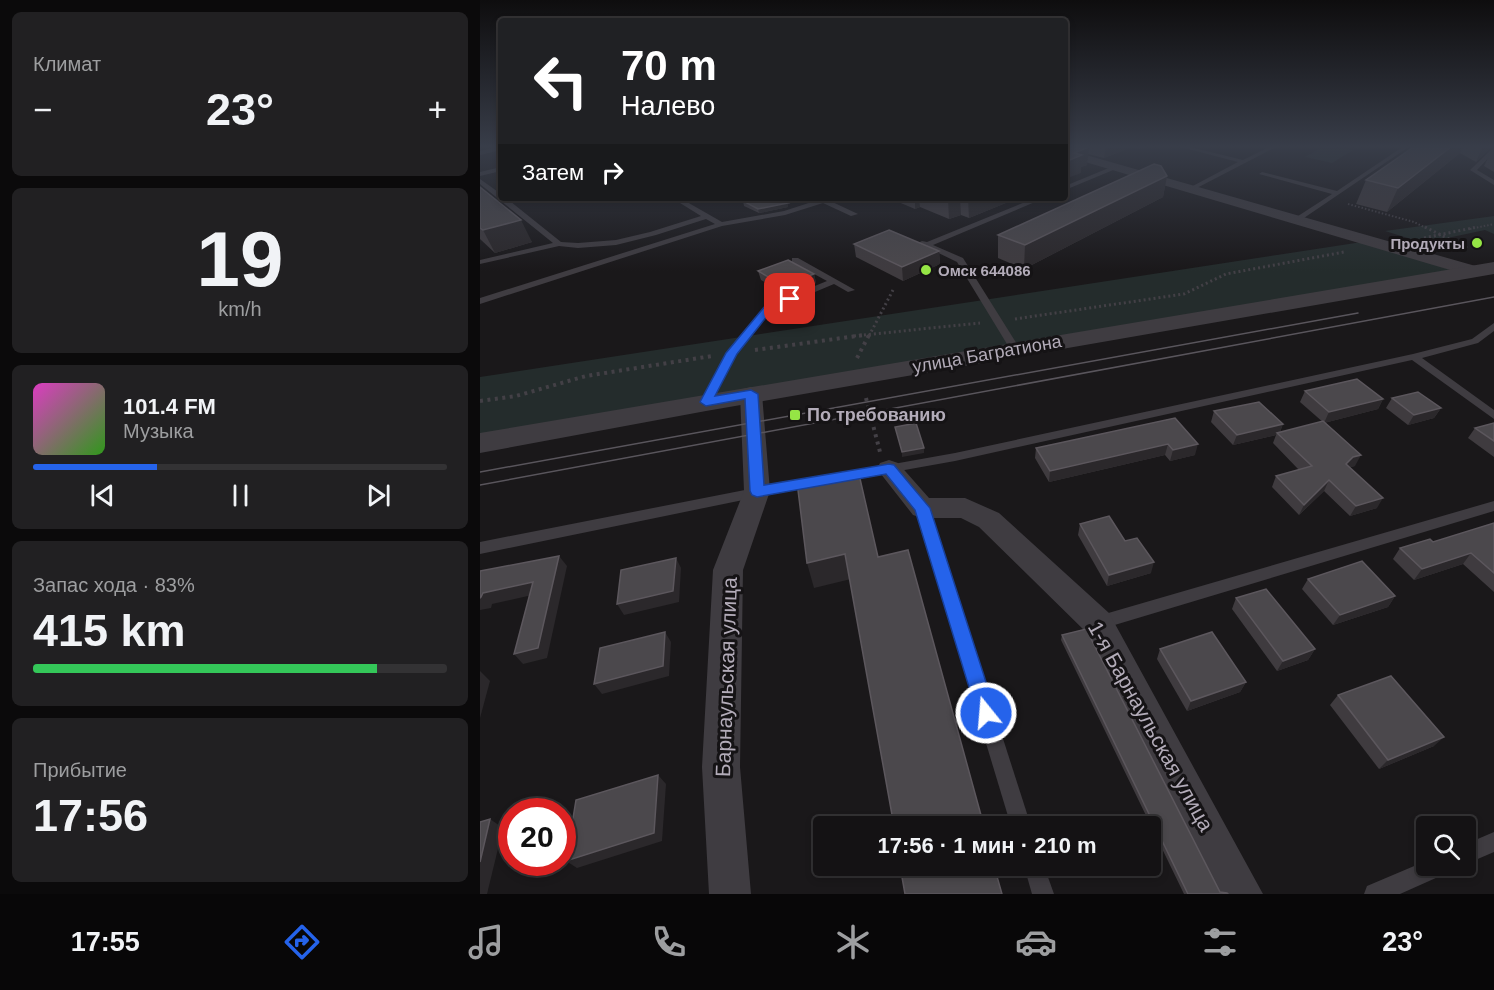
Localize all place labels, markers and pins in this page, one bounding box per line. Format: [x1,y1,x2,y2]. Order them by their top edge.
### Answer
place label: Продукты [1390,235,1465,252]
marker: Продукты [1470,236,1484,250]
place label: Омск 644086 [938,262,1031,279]
marker: Омск 644086 [919,263,933,277]
pin [764,273,815,324]
place label: По требованию [807,405,946,425]
marker: По требованию [788,408,802,422]

